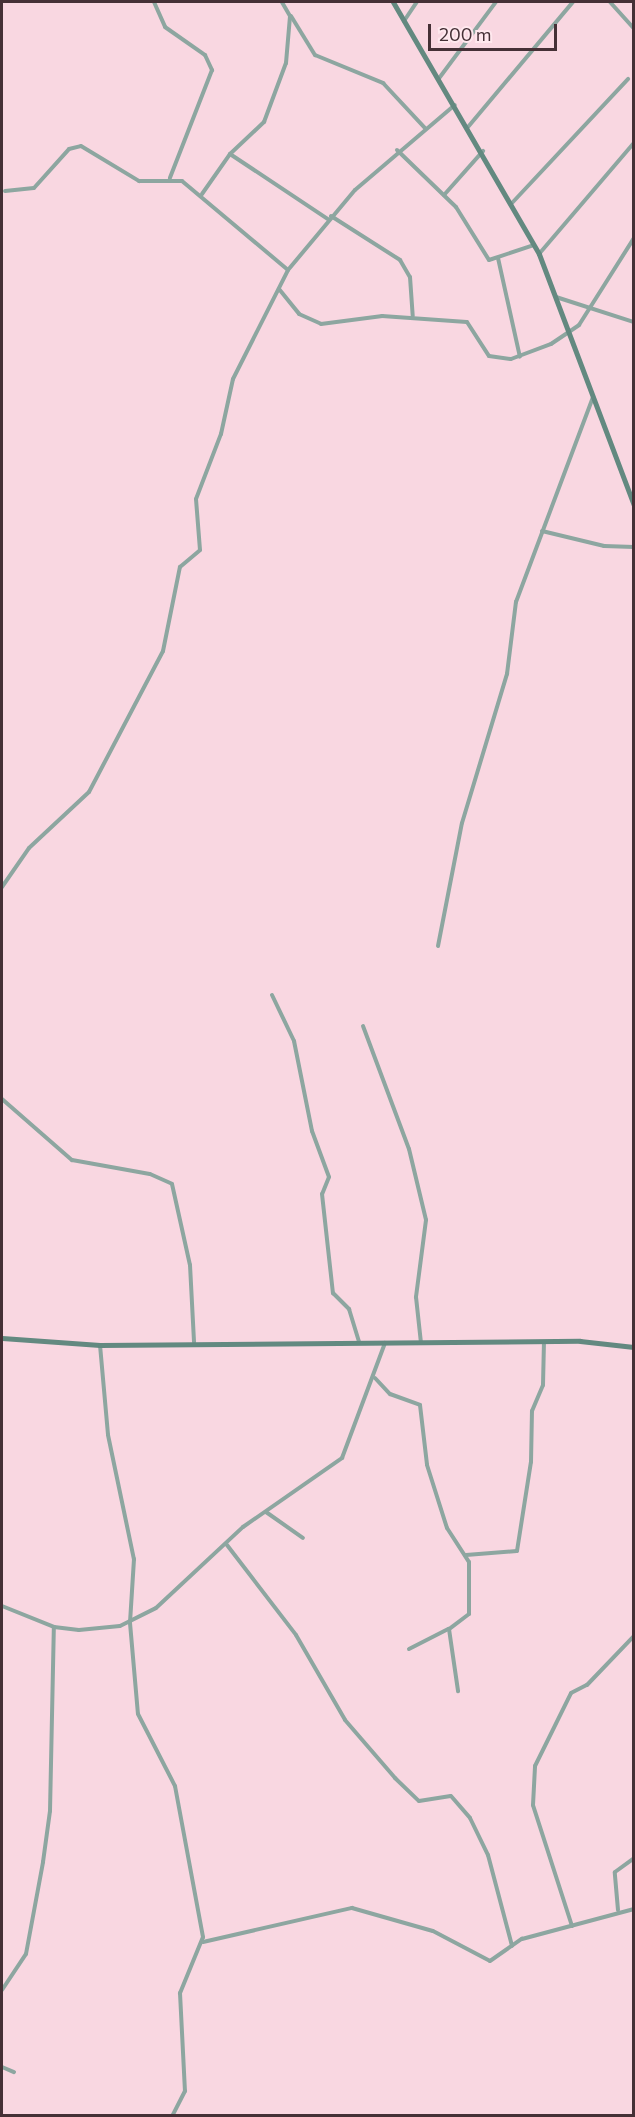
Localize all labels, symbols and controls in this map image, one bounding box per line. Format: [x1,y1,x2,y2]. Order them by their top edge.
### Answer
scale bar [431,12,560,50]
text: 200 m [439,23,492,45]

